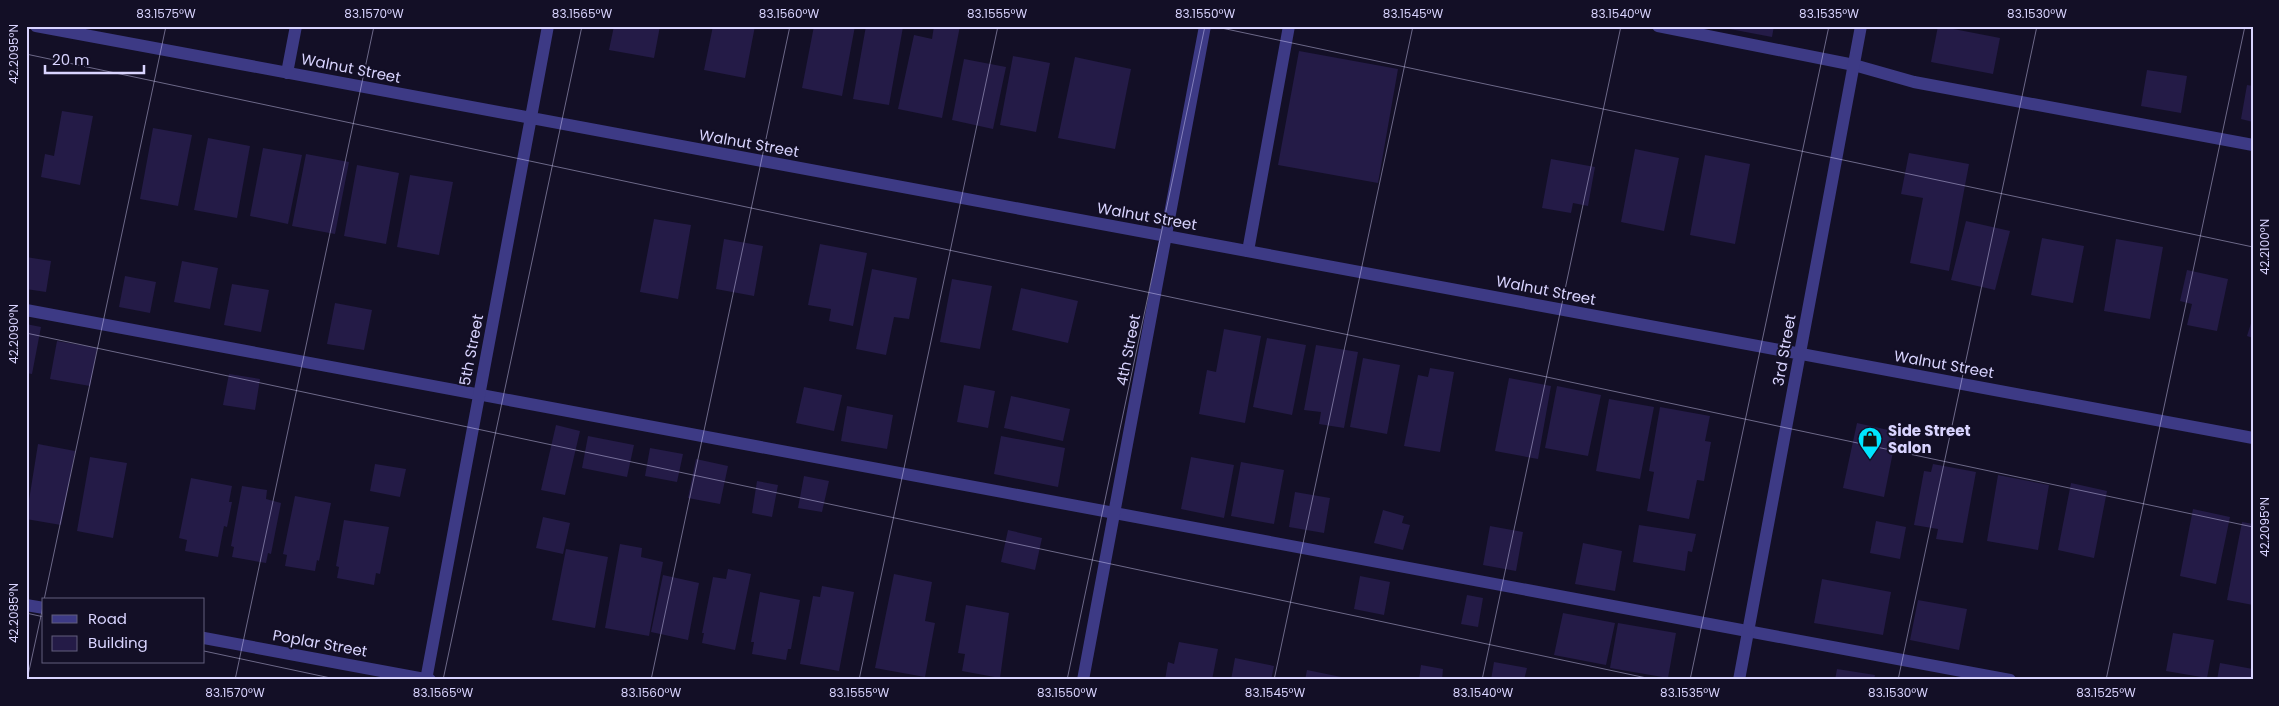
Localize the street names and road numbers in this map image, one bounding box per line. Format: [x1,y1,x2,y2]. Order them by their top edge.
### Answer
street label: Walnut Street [299,48,403,88]
street label: Walnut Street [697,124,801,162]
street label: Walnut Street [1095,197,1199,235]
street label: Walnut Street [1494,270,1598,310]
street label: 5th Street [454,312,488,388]
street label: 4th Street [1111,312,1145,388]
street label: 3rd Street [1767,312,1801,388]
street label: Walnut Street [1892,345,1996,383]
street label: Poplar Street [271,624,369,662]

